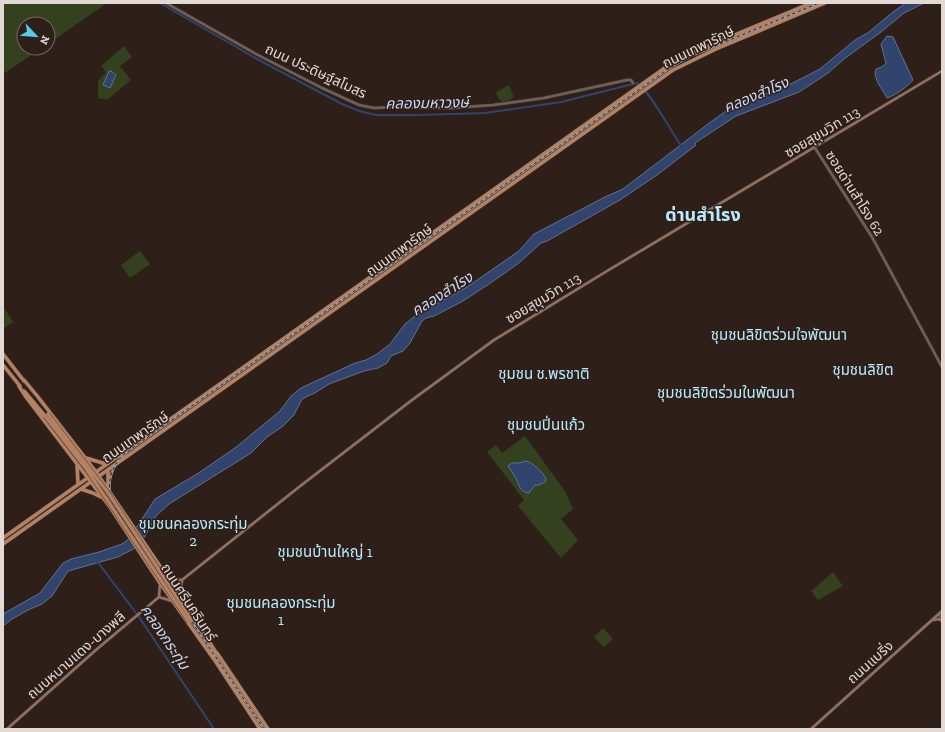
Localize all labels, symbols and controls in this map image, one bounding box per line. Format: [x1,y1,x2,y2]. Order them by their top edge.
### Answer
north arrow [16,16,56,56]
street label: ถนนเทพารักษ์ [660,23,737,72]
text: N [37,34,52,47]
street label: ถนน ประดิษฐ์สโมสร [262,41,369,102]
water label: คลองสำโรง [721,73,792,117]
water label: คลองมหาวงษ์ [385,93,472,113]
street label: ซอยสุขุมวิท 113 [782,103,863,162]
street label: ซอยด่านสำโรง 62 [822,148,888,239]
district label: ด่านสำโรง [665,204,741,226]
street label: ถนนเทพารักษ์ [363,221,436,280]
water label: คลองสำโรง [408,268,477,320]
street label: ซอยสุขุมวิท 113 [503,269,584,328]
district label: ชุมชนลิขิตร่วมใจพัฒนา [711,326,847,344]
district label: ชุมชนลิขิต [832,361,894,379]
district label: ชุมชน ช.พรชาติ [498,365,590,383]
district label: ชุมชนลิขิตร่วมในพัฒนา [657,384,795,402]
street label: ถนนเทพารักษ์ [99,408,172,467]
district label: ชุมชนปิ่นแก้ว [507,415,585,434]
district label: ชุมชนคลองกระทุ่ม 2 [138,515,248,550]
district label: ชุมชนบ้านใหญ่ 1 [277,543,373,561]
street label: ถนนศรีนครินทร์ [157,560,220,645]
district label: ชุมชนคลองกระทุ่ม 1 [226,594,336,629]
water label: คลองกระทุ่ม [137,601,194,674]
street label: ถนนหนามแดง-บางพลี [24,608,129,703]
street label: ถนนแบริ่ง [843,636,897,687]

